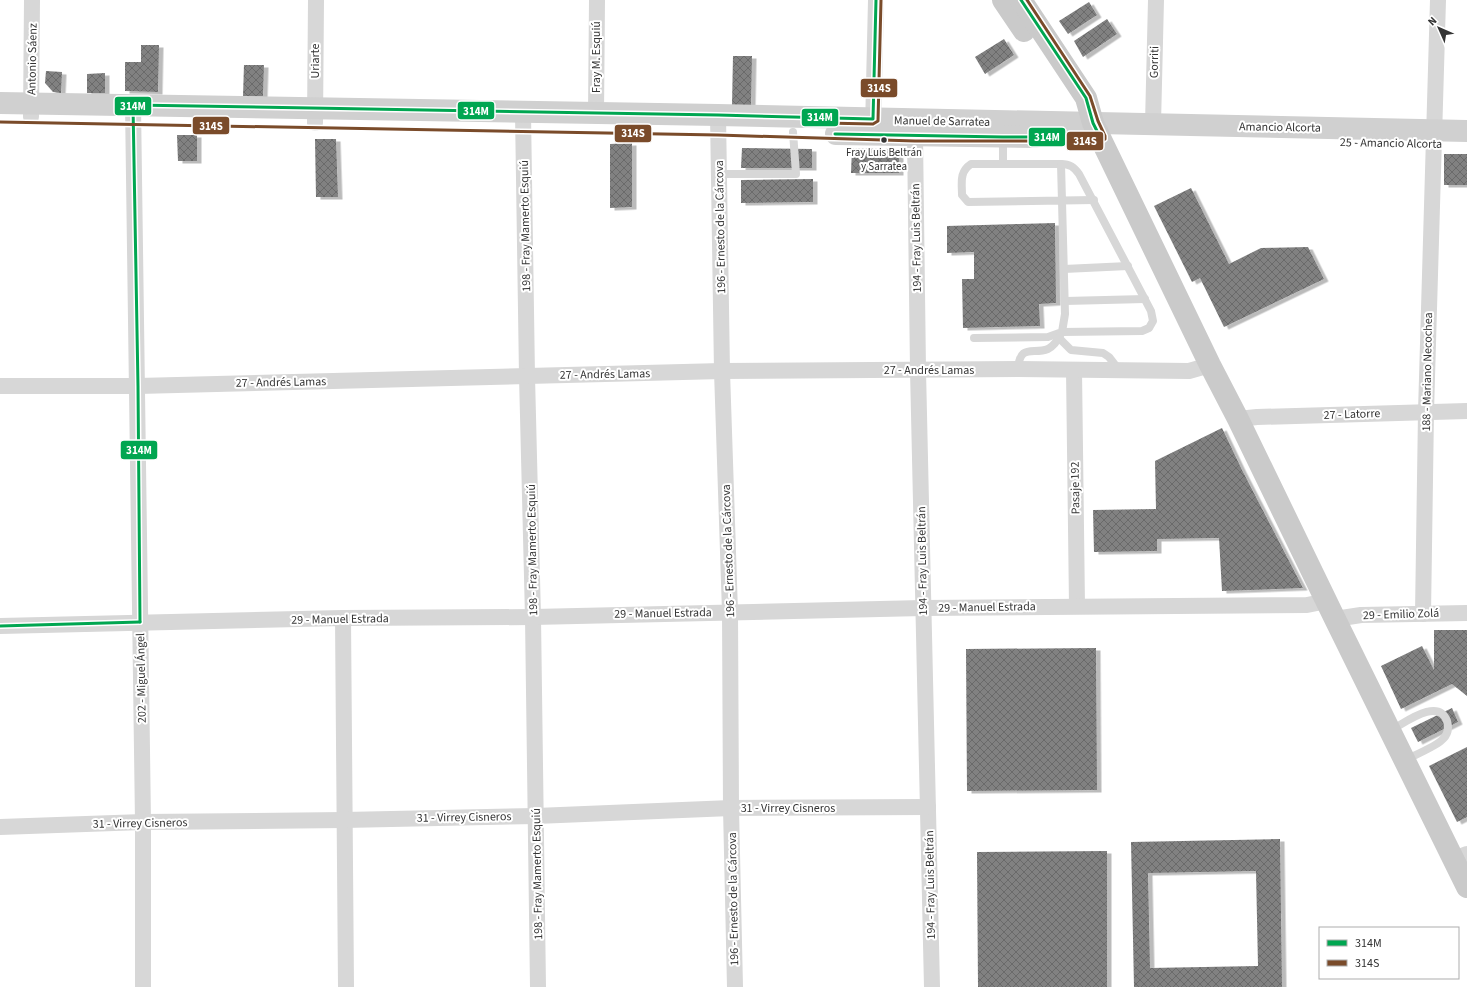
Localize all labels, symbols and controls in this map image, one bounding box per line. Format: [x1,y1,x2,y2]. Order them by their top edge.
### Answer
north arrow [1419,8,1459,48]
text: N [1424,13,1440,29]
street label: Fray M. Esquiú [588,21,605,93]
street label: Antonio Sáenz [23,23,42,95]
street label: Uriarte [307,44,324,78]
street label: Gorriti [1146,46,1163,78]
line badge: 314S [860,78,898,98]
text: 314S [867,81,891,96]
line badge: 314M [114,96,152,116]
text: 314M [120,99,146,114]
line badge: 314M [457,101,495,120]
text: 314M [463,104,489,119]
line badge: 314M [801,108,839,127]
text: 314M [807,110,833,125]
street label: Manuel de Sarratea [894,112,990,131]
line badge: 314S [192,116,230,135]
street label: Amancio Alcorta [1239,118,1321,137]
text: 314S [199,119,223,134]
line badge: 314S [614,124,652,143]
text: 314S [621,126,645,141]
line badge: 314M [1028,127,1066,147]
text: 314M [1034,130,1060,145]
line badge: 314S [1066,131,1104,151]
text: 314S [1073,134,1097,149]
street label: 25 - Amancio Alcorta [1340,134,1442,153]
marker: Fray Luis Beltrán y Sarratea [879,135,889,145]
place label: Fray Luis Beltrán y Sarratea [846,145,922,174]
street label: 198 - Fray Mamerto Esquiú [516,160,535,292]
street label: 196 - Ernesto de la Cárcova [711,160,730,294]
street label: 194 - Fray Luis Beltrán [907,183,926,293]
street label: 188 - Mariano Necochea [1418,312,1437,432]
street label: 27 - Andrés Lamas [884,362,974,379]
street label: 27 - Andrés Lamas [560,365,650,384]
street label: 27 - Andrés Lamas [236,373,326,392]
street label: 27 - Latorre [1323,405,1381,424]
line badge: 314M [120,440,158,460]
text: 314M [126,443,152,458]
street label: Pasaje 192 [1067,462,1084,514]
street label: 198 - Fray Mamerto Esquiú [523,484,542,616]
street label: 196 - Ernesto de la Cárcova [718,484,739,618]
street label: 194 - Fray Luis Beltrán [913,506,932,616]
street label: 29 - Manuel Estrada [938,598,1036,617]
street label: 29 - Manuel Estrada [614,604,712,623]
street label: 29 - Emilio Zolá [1363,605,1440,624]
street label: 29 - Manuel Estrada [291,610,389,629]
street label: 202 - Miguel Ángel [132,633,151,723]
street label: 31 - Virrey Cisneros [741,800,835,817]
street label: 31 - Virrey Cisneros [417,808,512,827]
street label: 198 - Fray Mamerto Esquiú [528,808,547,940]
street label: 31 - Virrey Cisneros [93,814,188,833]
street label: 194 - Fray Luis Beltrán [921,830,940,940]
street label: 196 - Ernesto de la Cárcova [724,832,743,966]
legend [1319,927,1459,979]
text: 314M [1355,935,1382,952]
text: 314S [1355,955,1379,972]

